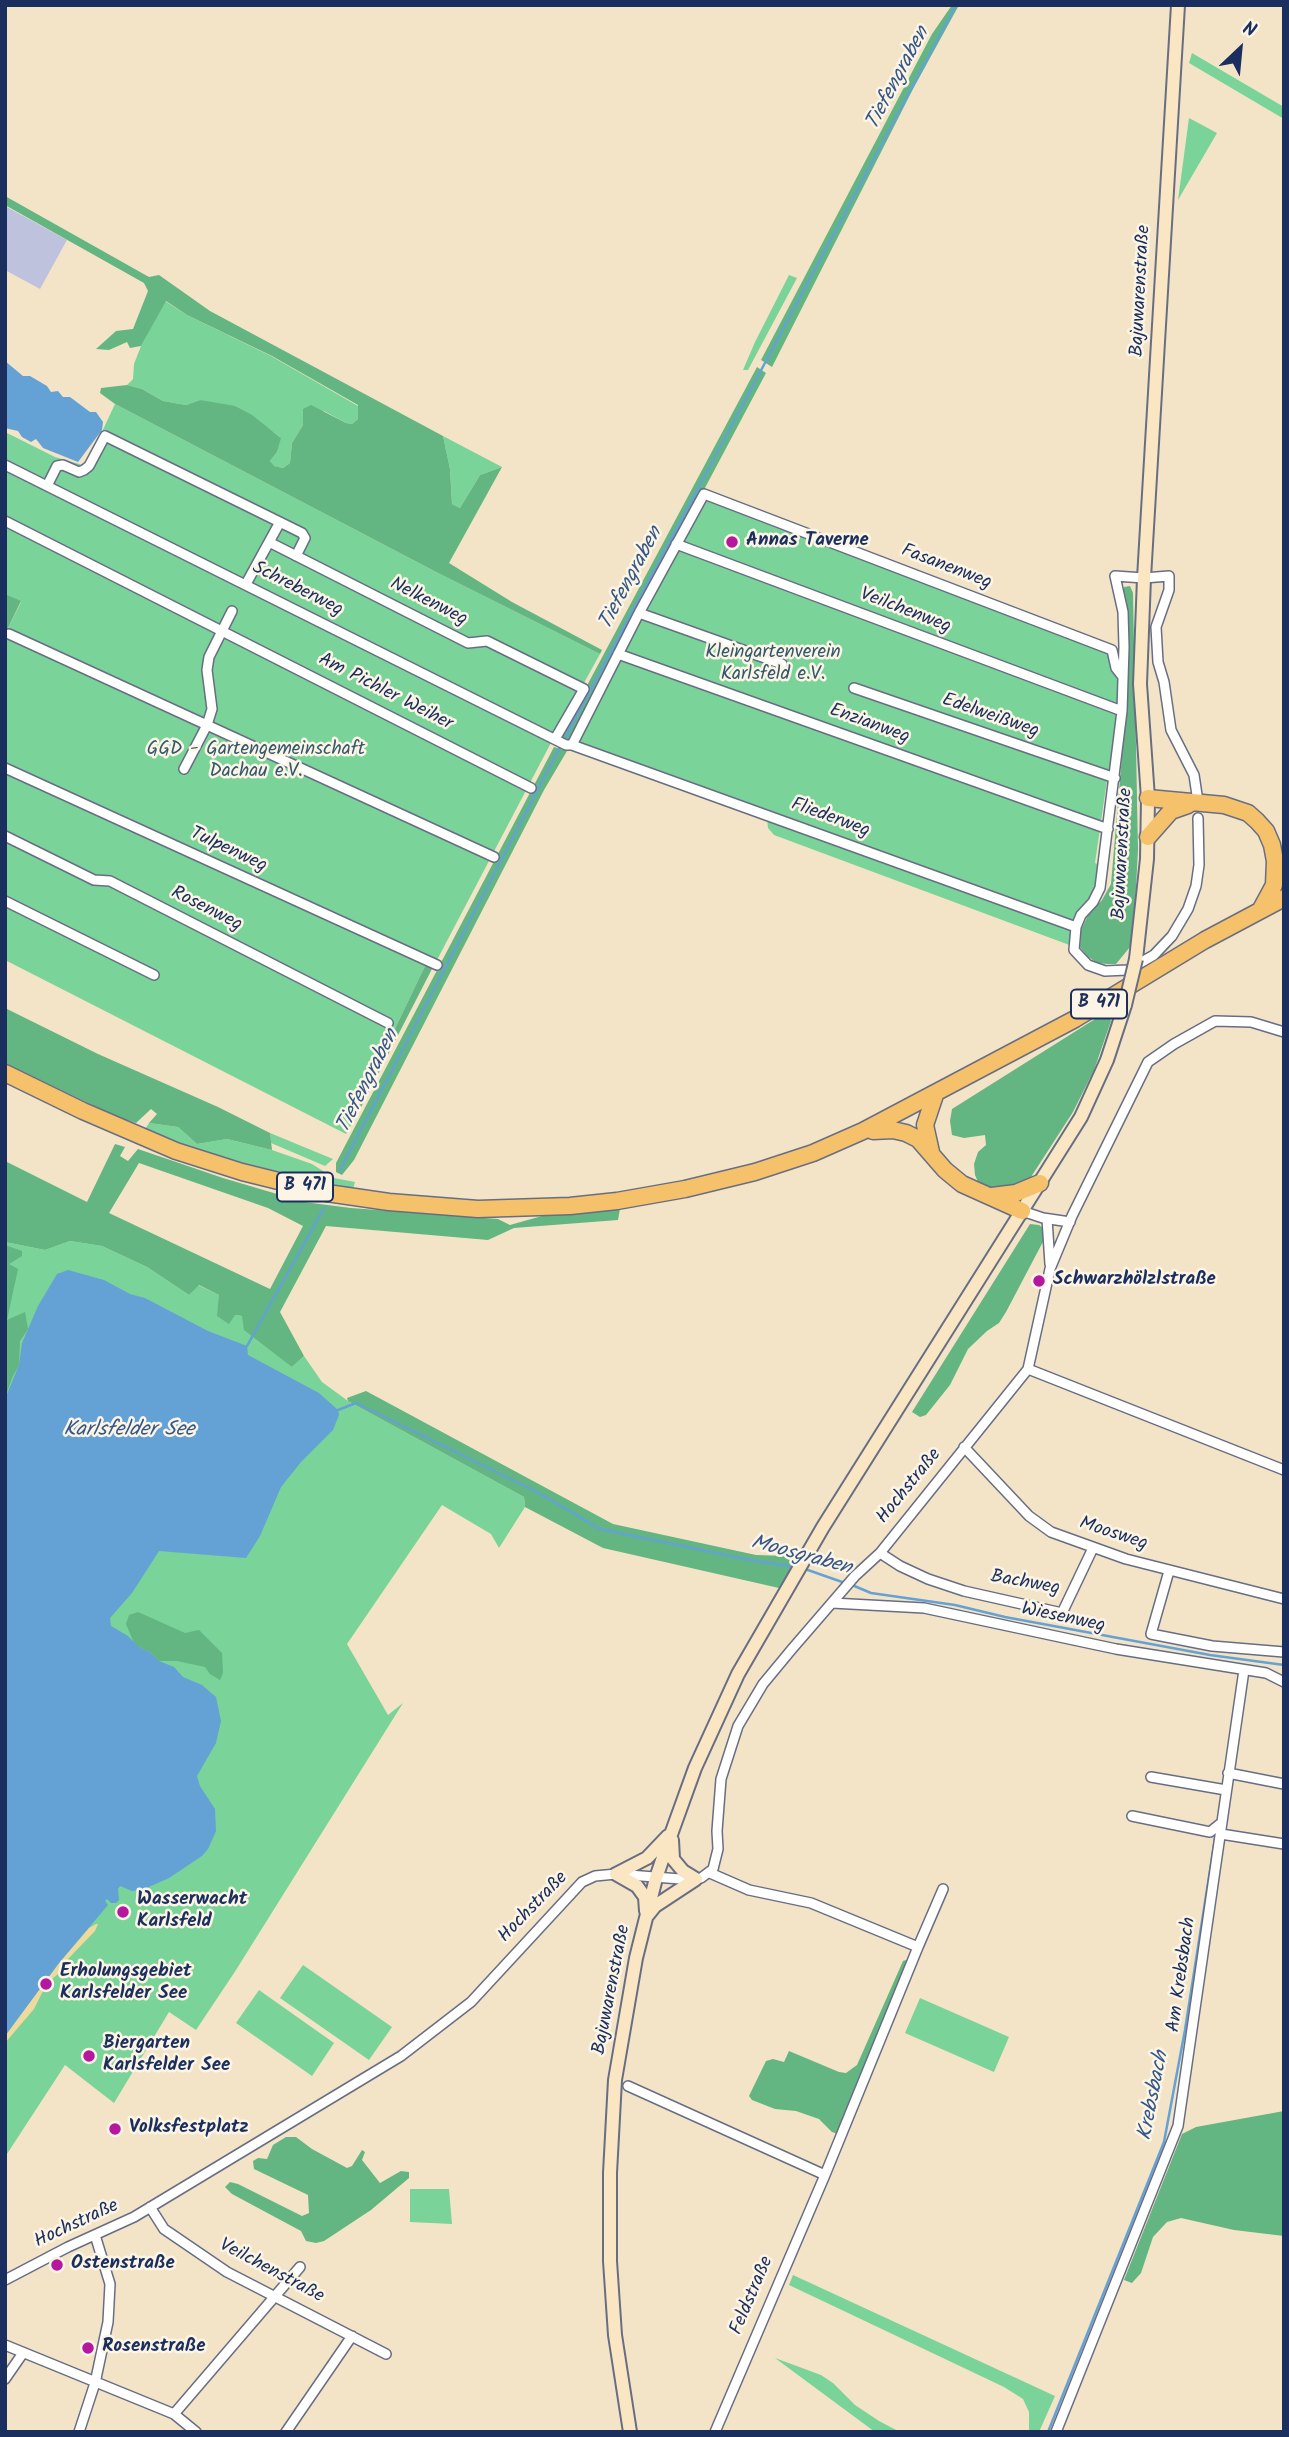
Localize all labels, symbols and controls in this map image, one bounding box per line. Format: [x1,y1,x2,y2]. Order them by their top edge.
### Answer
north arrow [1205,14,1275,84]
text: N [1237,14,1261,46]
water label: Tiefengraben [861,23,937,135]
street label: Bajuwarenstraße [1127,225,1157,357]
water label: Tiefengraben [594,523,670,635]
place label: Annas Taverne [746,531,869,553]
marker: Annas Taverne [724,534,740,550]
street label: Fasanenweg [898,540,994,596]
street label: Schreberweg [248,557,346,623]
street label: Nelkenweg [385,574,471,632]
street label: Veilchenweg [856,584,954,640]
park label: Kleingartenverein Karlsfeld e.V. [705,643,841,687]
street label: Am Pichler Weiher [314,649,456,737]
street label: Edelweißweg [938,690,1042,744]
street label: Enzianweg [826,700,912,750]
park label: GGD - Gartengemeinschaft Dachau e.V. [147,740,365,784]
street label: Bajuwarenstraße [1109,788,1139,920]
street label: Fliederweg [787,794,873,844]
street label: Tulpenweg [186,823,270,879]
street label: Rosenweg [167,882,245,938]
road number: B 471 [1071,989,1127,1018]
water label: Tiefengraben [332,1026,406,1138]
road number: B 471 [277,1172,333,1202]
place label: Schwarzhölzlstraße [1053,1270,1216,1292]
marker: Schwarzhölzlstraße [1031,1273,1047,1289]
water label: Karlsfelder See [63,1418,195,1444]
street label: Hochstraße [873,1445,947,1529]
street label: Moosweg [1076,1513,1150,1557]
water label: Moosgraben [748,1532,854,1582]
street label: Bachweg [989,1567,1061,1601]
street label: Wiesenweg [1019,1599,1107,1639]
street label: Hochstraße [494,1868,574,1948]
place label: Wasserwacht Karlsfeld [137,1890,247,1934]
marker: Wasserwacht Karlsfeld [115,1904,131,1920]
street label: Am Krebsbach [1164,1916,1202,2034]
street label: Bajuwarenstraße [589,1923,637,2057]
place label: Erholungsgebiet Karlsfelder See [60,1962,191,2006]
marker: Erholungsgebiet Karlsfelder See [38,1976,54,1992]
place label: Biergarten Karlsfelder See [103,2034,230,2078]
marker: Biergarten Karlsfelder See [81,2048,97,2064]
water label: Krebsbach [1134,2049,1176,2143]
place label: Volksfestplatz [129,2118,249,2140]
marker: Volksfestplatz [107,2121,123,2137]
street label: Hochstraße [31,2196,123,2254]
street label: Veilchenstraße [215,2235,327,2309]
street label: Feldstraße [726,2253,780,2339]
place label: Ostenstraße [71,2254,175,2276]
marker: Ostenstraße [49,2257,65,2273]
place label: Rosenstraße [102,2337,205,2359]
marker: Rosenstraße [80,2340,96,2356]

